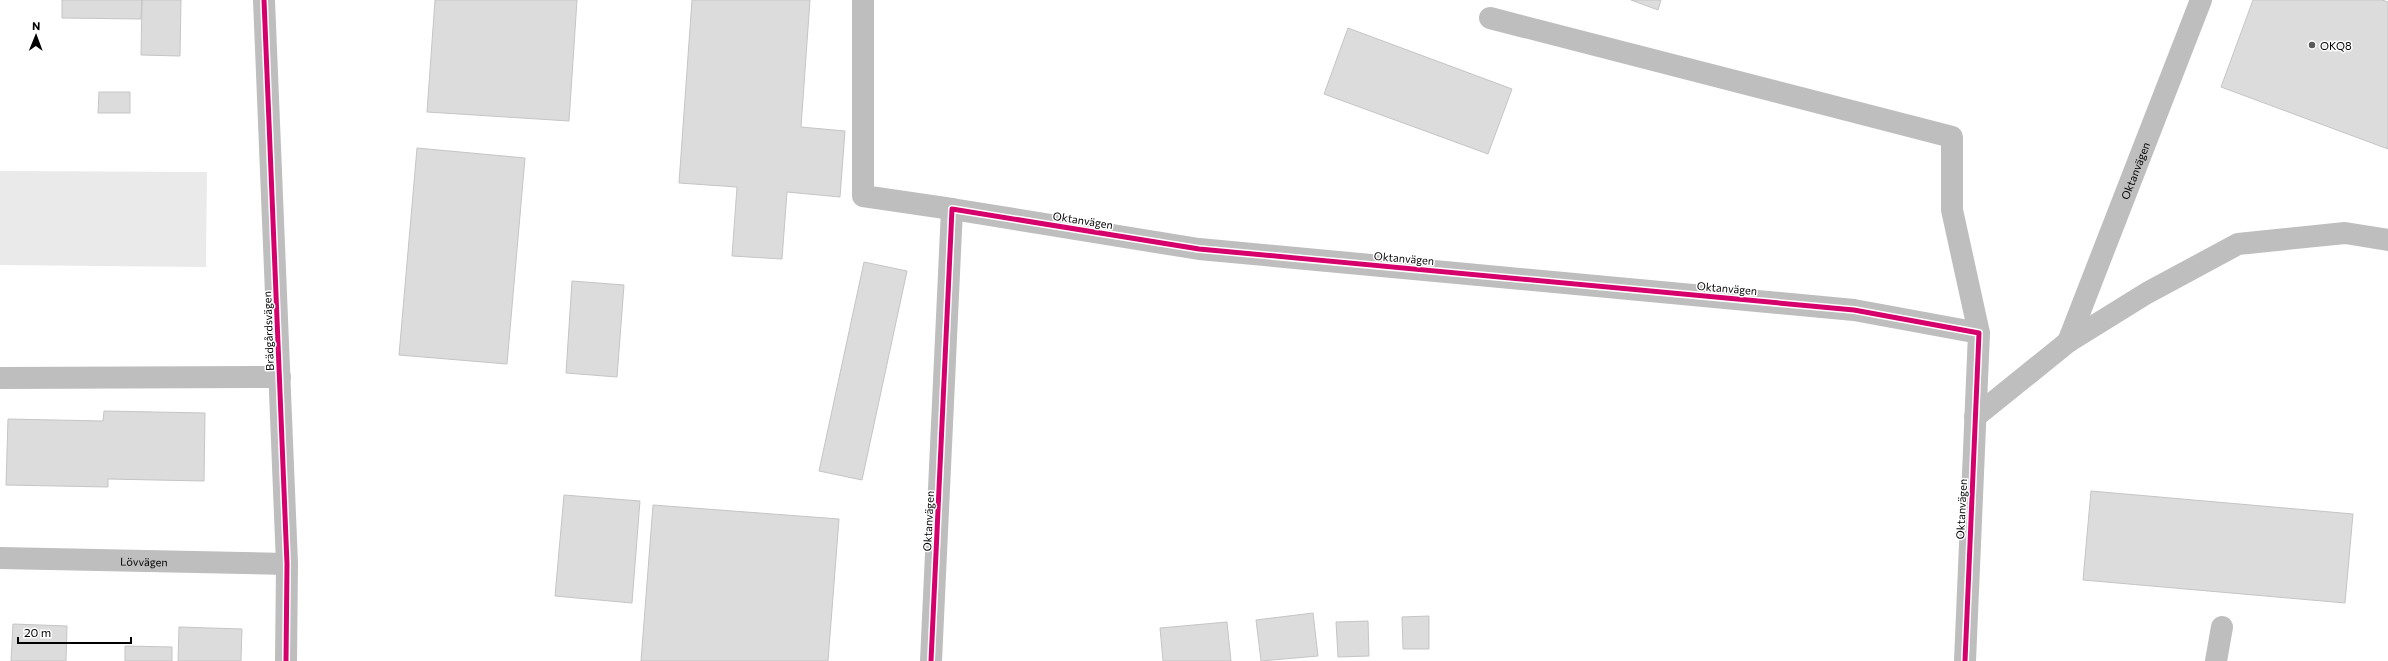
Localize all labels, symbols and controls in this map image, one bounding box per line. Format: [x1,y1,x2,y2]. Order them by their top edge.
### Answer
north arrow [16,16,56,56]
text: N [32,19,40,32]
place label: OKQ8 [2320,39,2352,52]
marker: OKQ8 [2307,40,2317,50]
street label: Oktanvägen [2118,140,2152,201]
street label: Oktanvägen [1052,209,1114,231]
street label: Oktanvägen [1373,249,1435,267]
street label: Oktanvägen [1696,279,1758,297]
street label: Brädgårdsvägen [260,291,276,371]
street label: Oktanvägen [1953,478,1969,540]
street label: Oktanvägen [920,490,936,552]
street label: Lövvägen [120,554,168,568]
scale bar [18,619,131,645]
text: 20 m [24,625,51,639]

